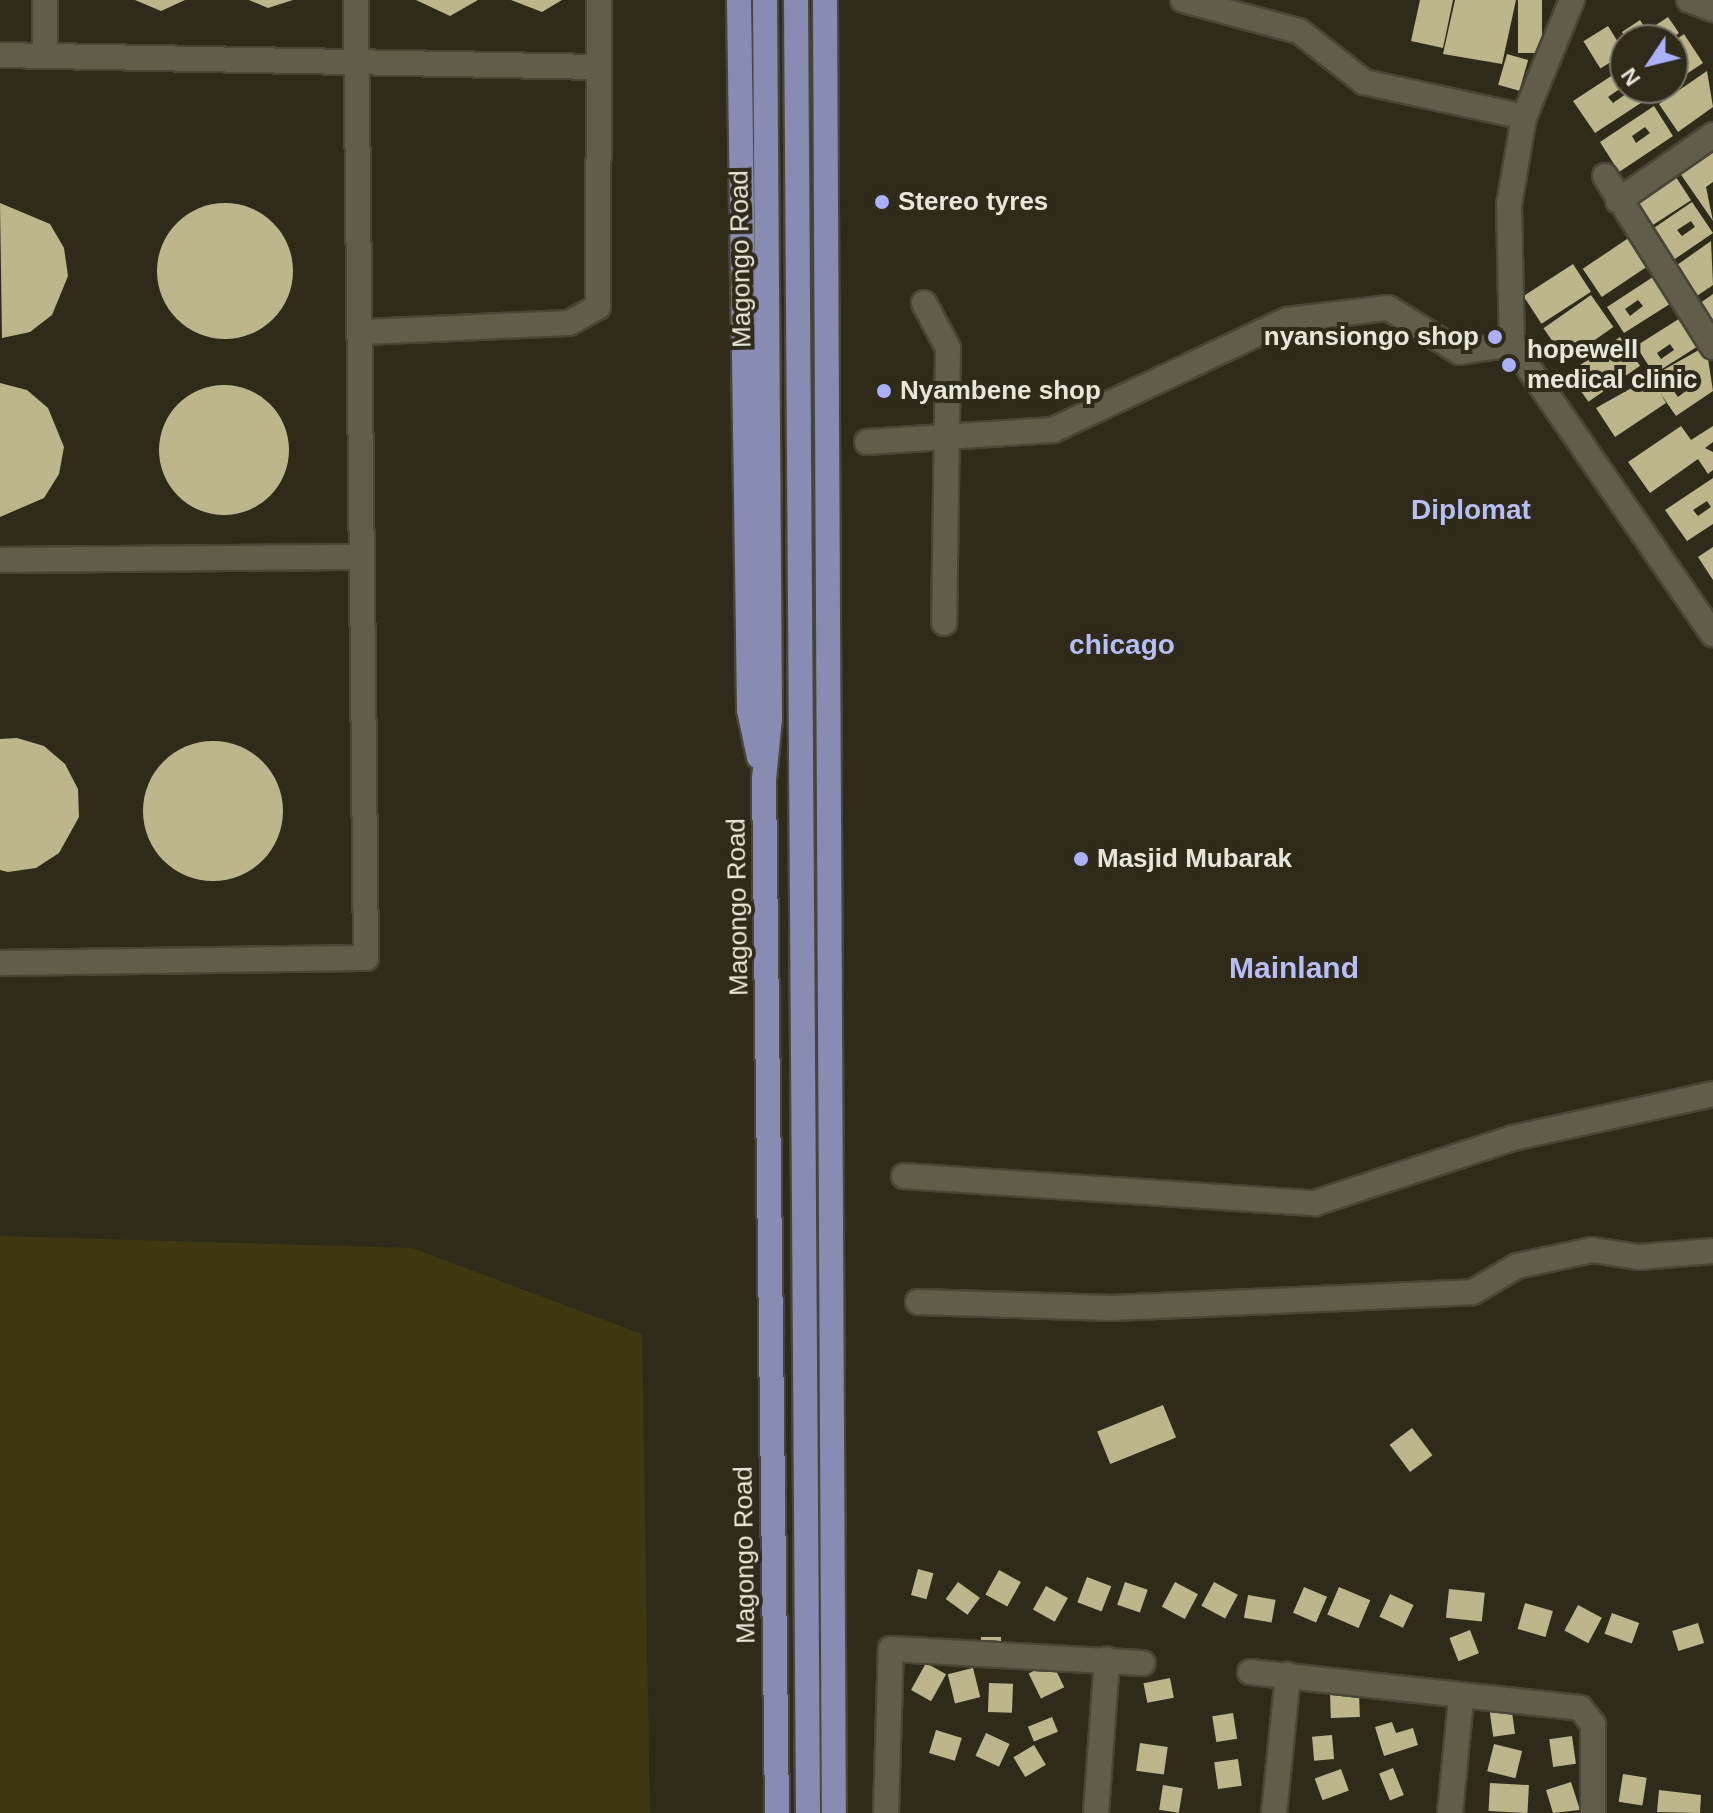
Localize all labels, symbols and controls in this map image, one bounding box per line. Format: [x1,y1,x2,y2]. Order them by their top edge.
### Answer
north arrow [1609,24,1689,104]
text: N [1616,63,1645,91]
street label: Magongo Road [724,170,758,348]
place label: Stereo tyres [898,186,1048,218]
marker: Stereo tyres [873,193,891,211]
place label: nyansiongo shop [1264,321,1479,353]
marker: nyansiongo shop [1486,328,1504,346]
place label: hopewell medical clinic [1527,334,1698,396]
marker: hopewell medical clinic [1498,354,1520,376]
place label: Nyambene shop [900,375,1101,407]
marker: Nyambene shop [875,382,893,400]
district label: Diplomat [1411,493,1531,527]
district label: chicago [1069,628,1175,662]
street label: Magongo Road [721,818,755,996]
place label: Masjid Mubarak [1097,843,1292,875]
marker: Masjid Mubarak [1072,850,1090,868]
district label: Mainland [1229,950,1359,986]
street label: Magongo Road [728,1466,762,1644]

